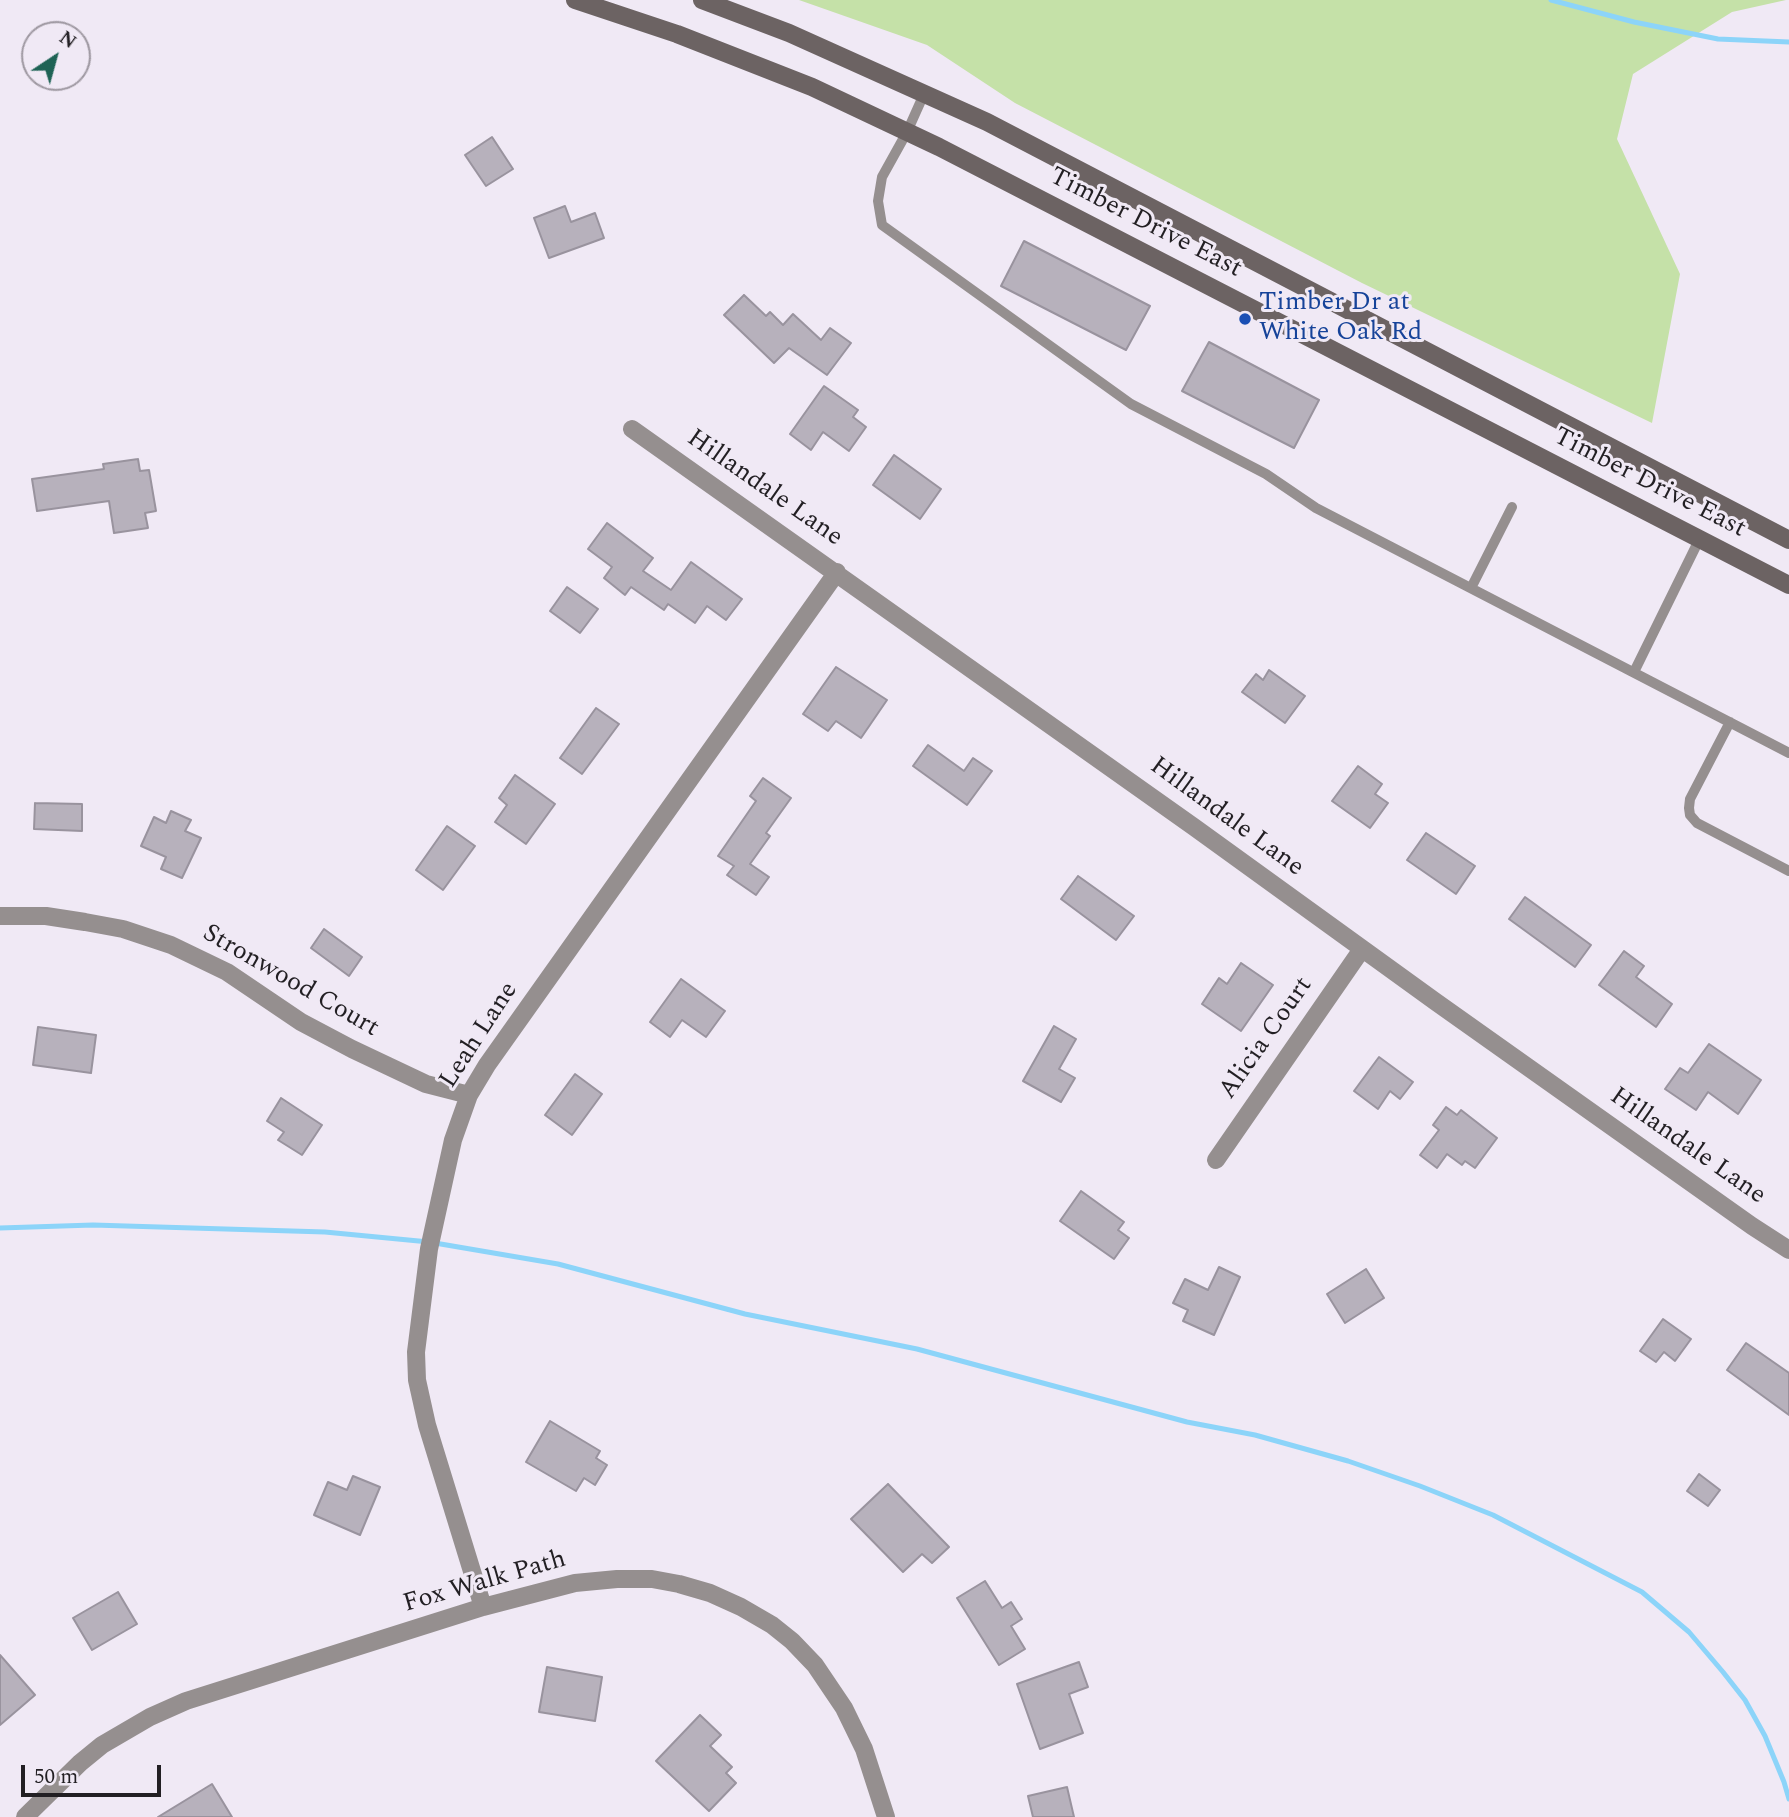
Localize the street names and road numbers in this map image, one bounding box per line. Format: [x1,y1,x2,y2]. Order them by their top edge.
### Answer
street label: Timber Drive East [1044,162,1246,286]
street label: Timber Drive East [1548,422,1750,546]
street label: Hillandale Lane [680,424,848,554]
street label: Hillandale Lane [1143,752,1309,884]
street label: Stronwood Court [196,919,384,1045]
street label: Alicia Court [1214,972,1320,1106]
street label: Leah Lane [434,977,526,1095]
street label: Hillandale Lane [1603,1082,1771,1212]
street label: Fox Walk Path [400,1545,570,1621]

